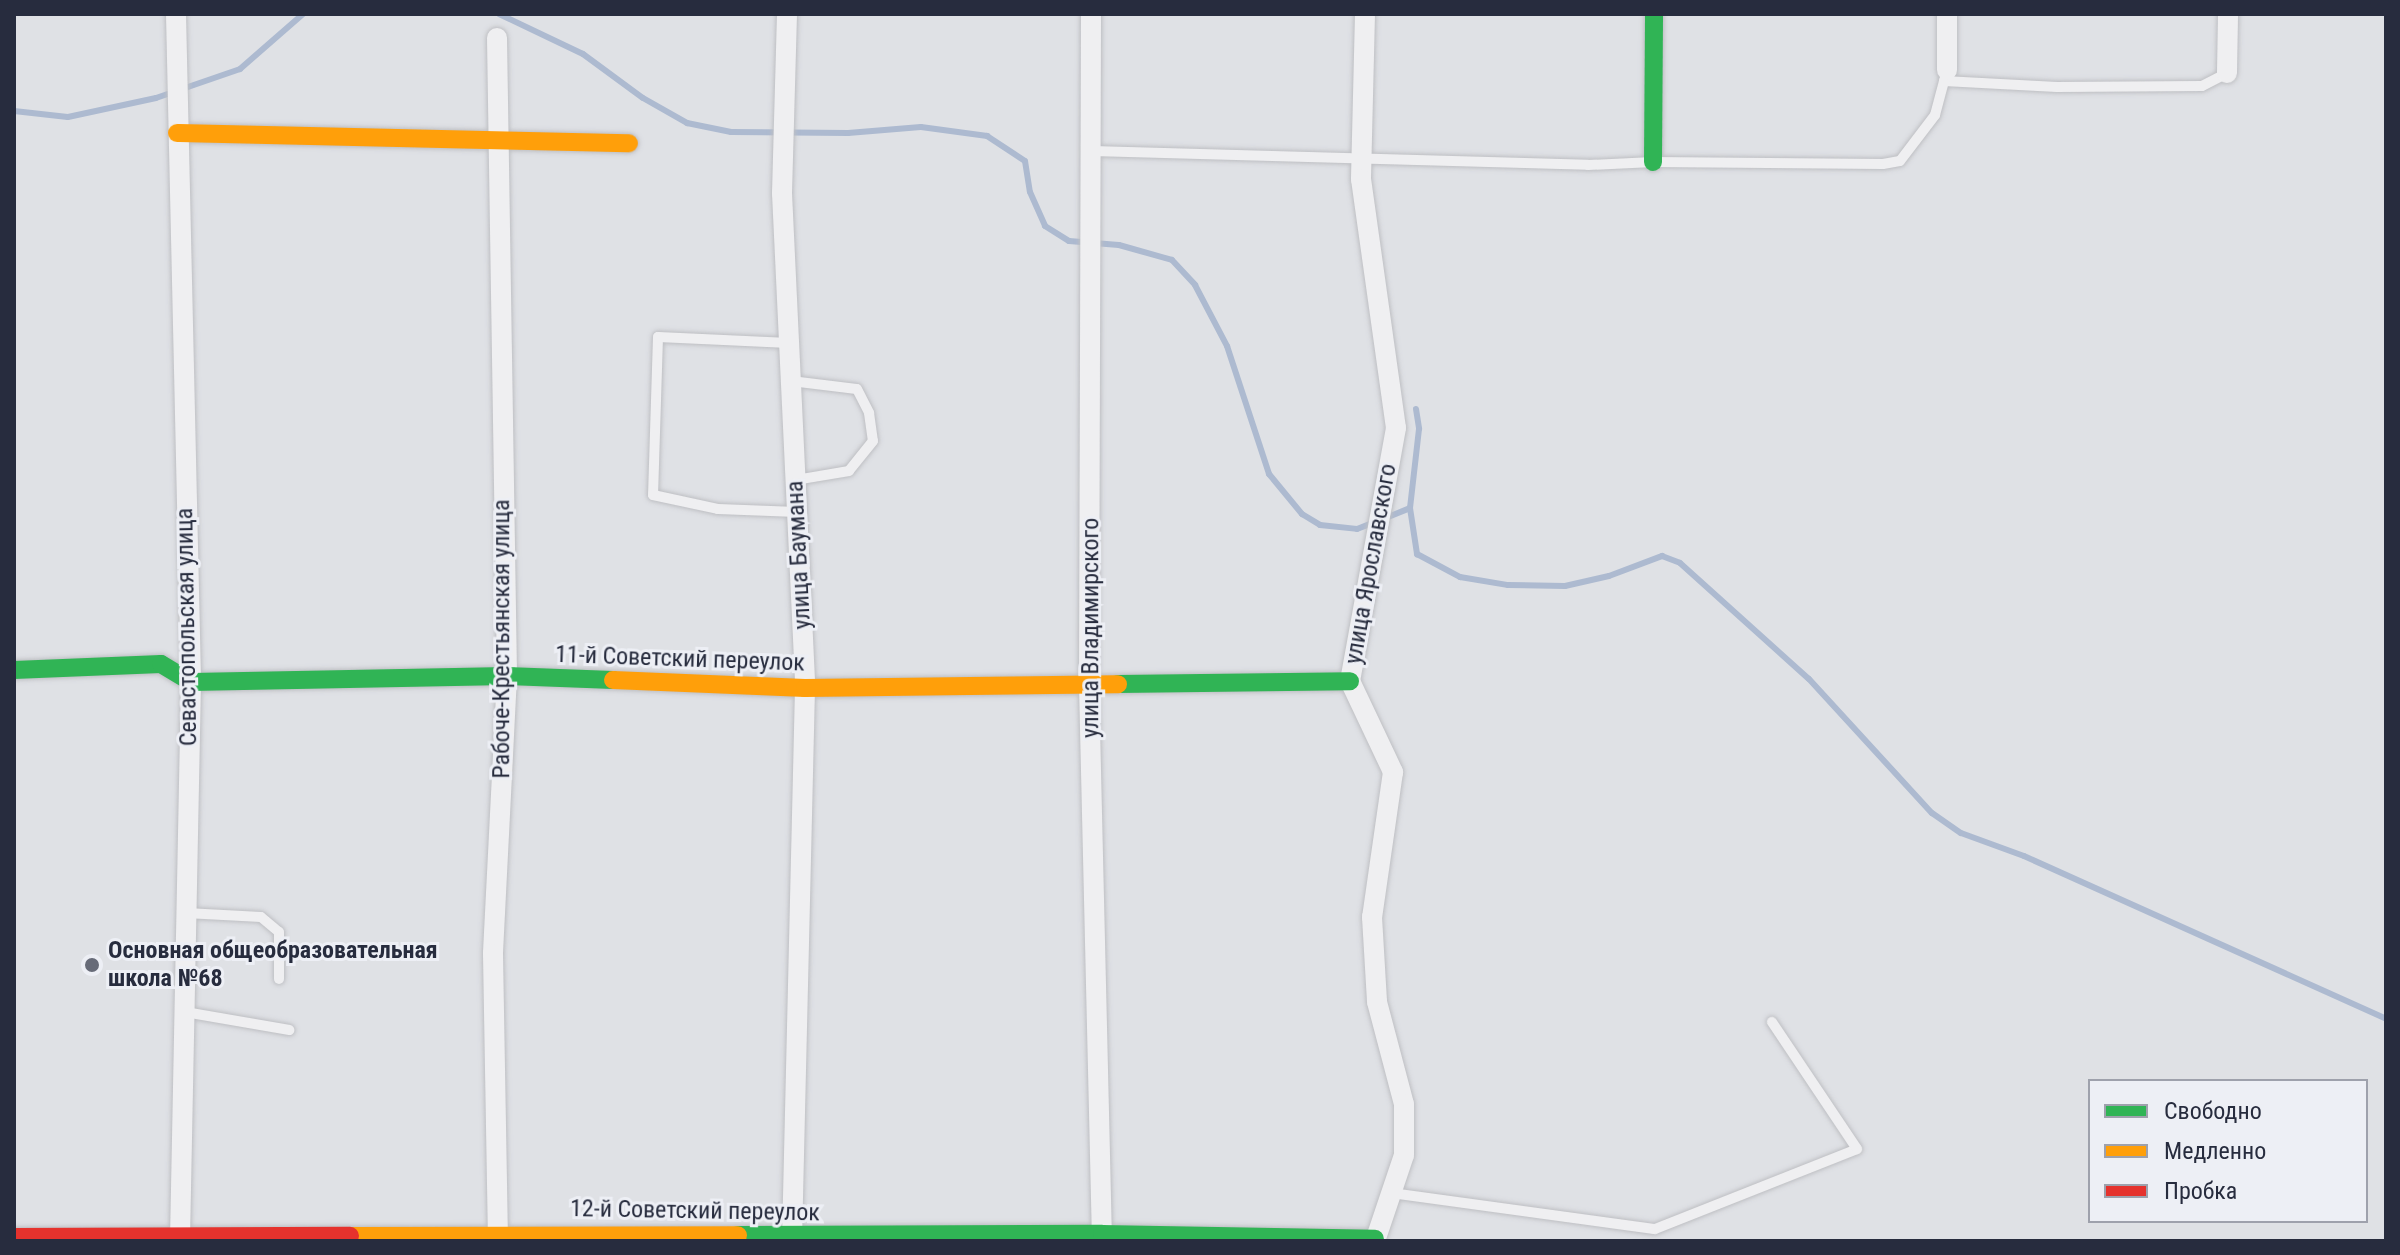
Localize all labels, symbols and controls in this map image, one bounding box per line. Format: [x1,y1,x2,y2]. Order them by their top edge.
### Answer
street label: улица Ярославского [1339,462,1403,666]
street label: улица Баумана [781,480,817,630]
street label: Рабоче-Крестьянская улица [488,499,516,779]
street label: Севастопольская улица [171,508,203,746]
street label: улица Владимирского [1077,518,1105,738]
street label: 11-й Советский переулок [555,640,805,678]
place label: Основная общеобразовательная школа №68 [108,937,438,993]
marker: Основная общеобразовательная школа №68 [83,956,101,974]
legend [2088,1079,2368,1223]
text: Свободно [2164,1097,2262,1125]
text: Медленно [2164,1137,2266,1165]
text: Пробка [2164,1177,2237,1205]
street label: 12-й Советский переулок [570,1194,820,1228]

